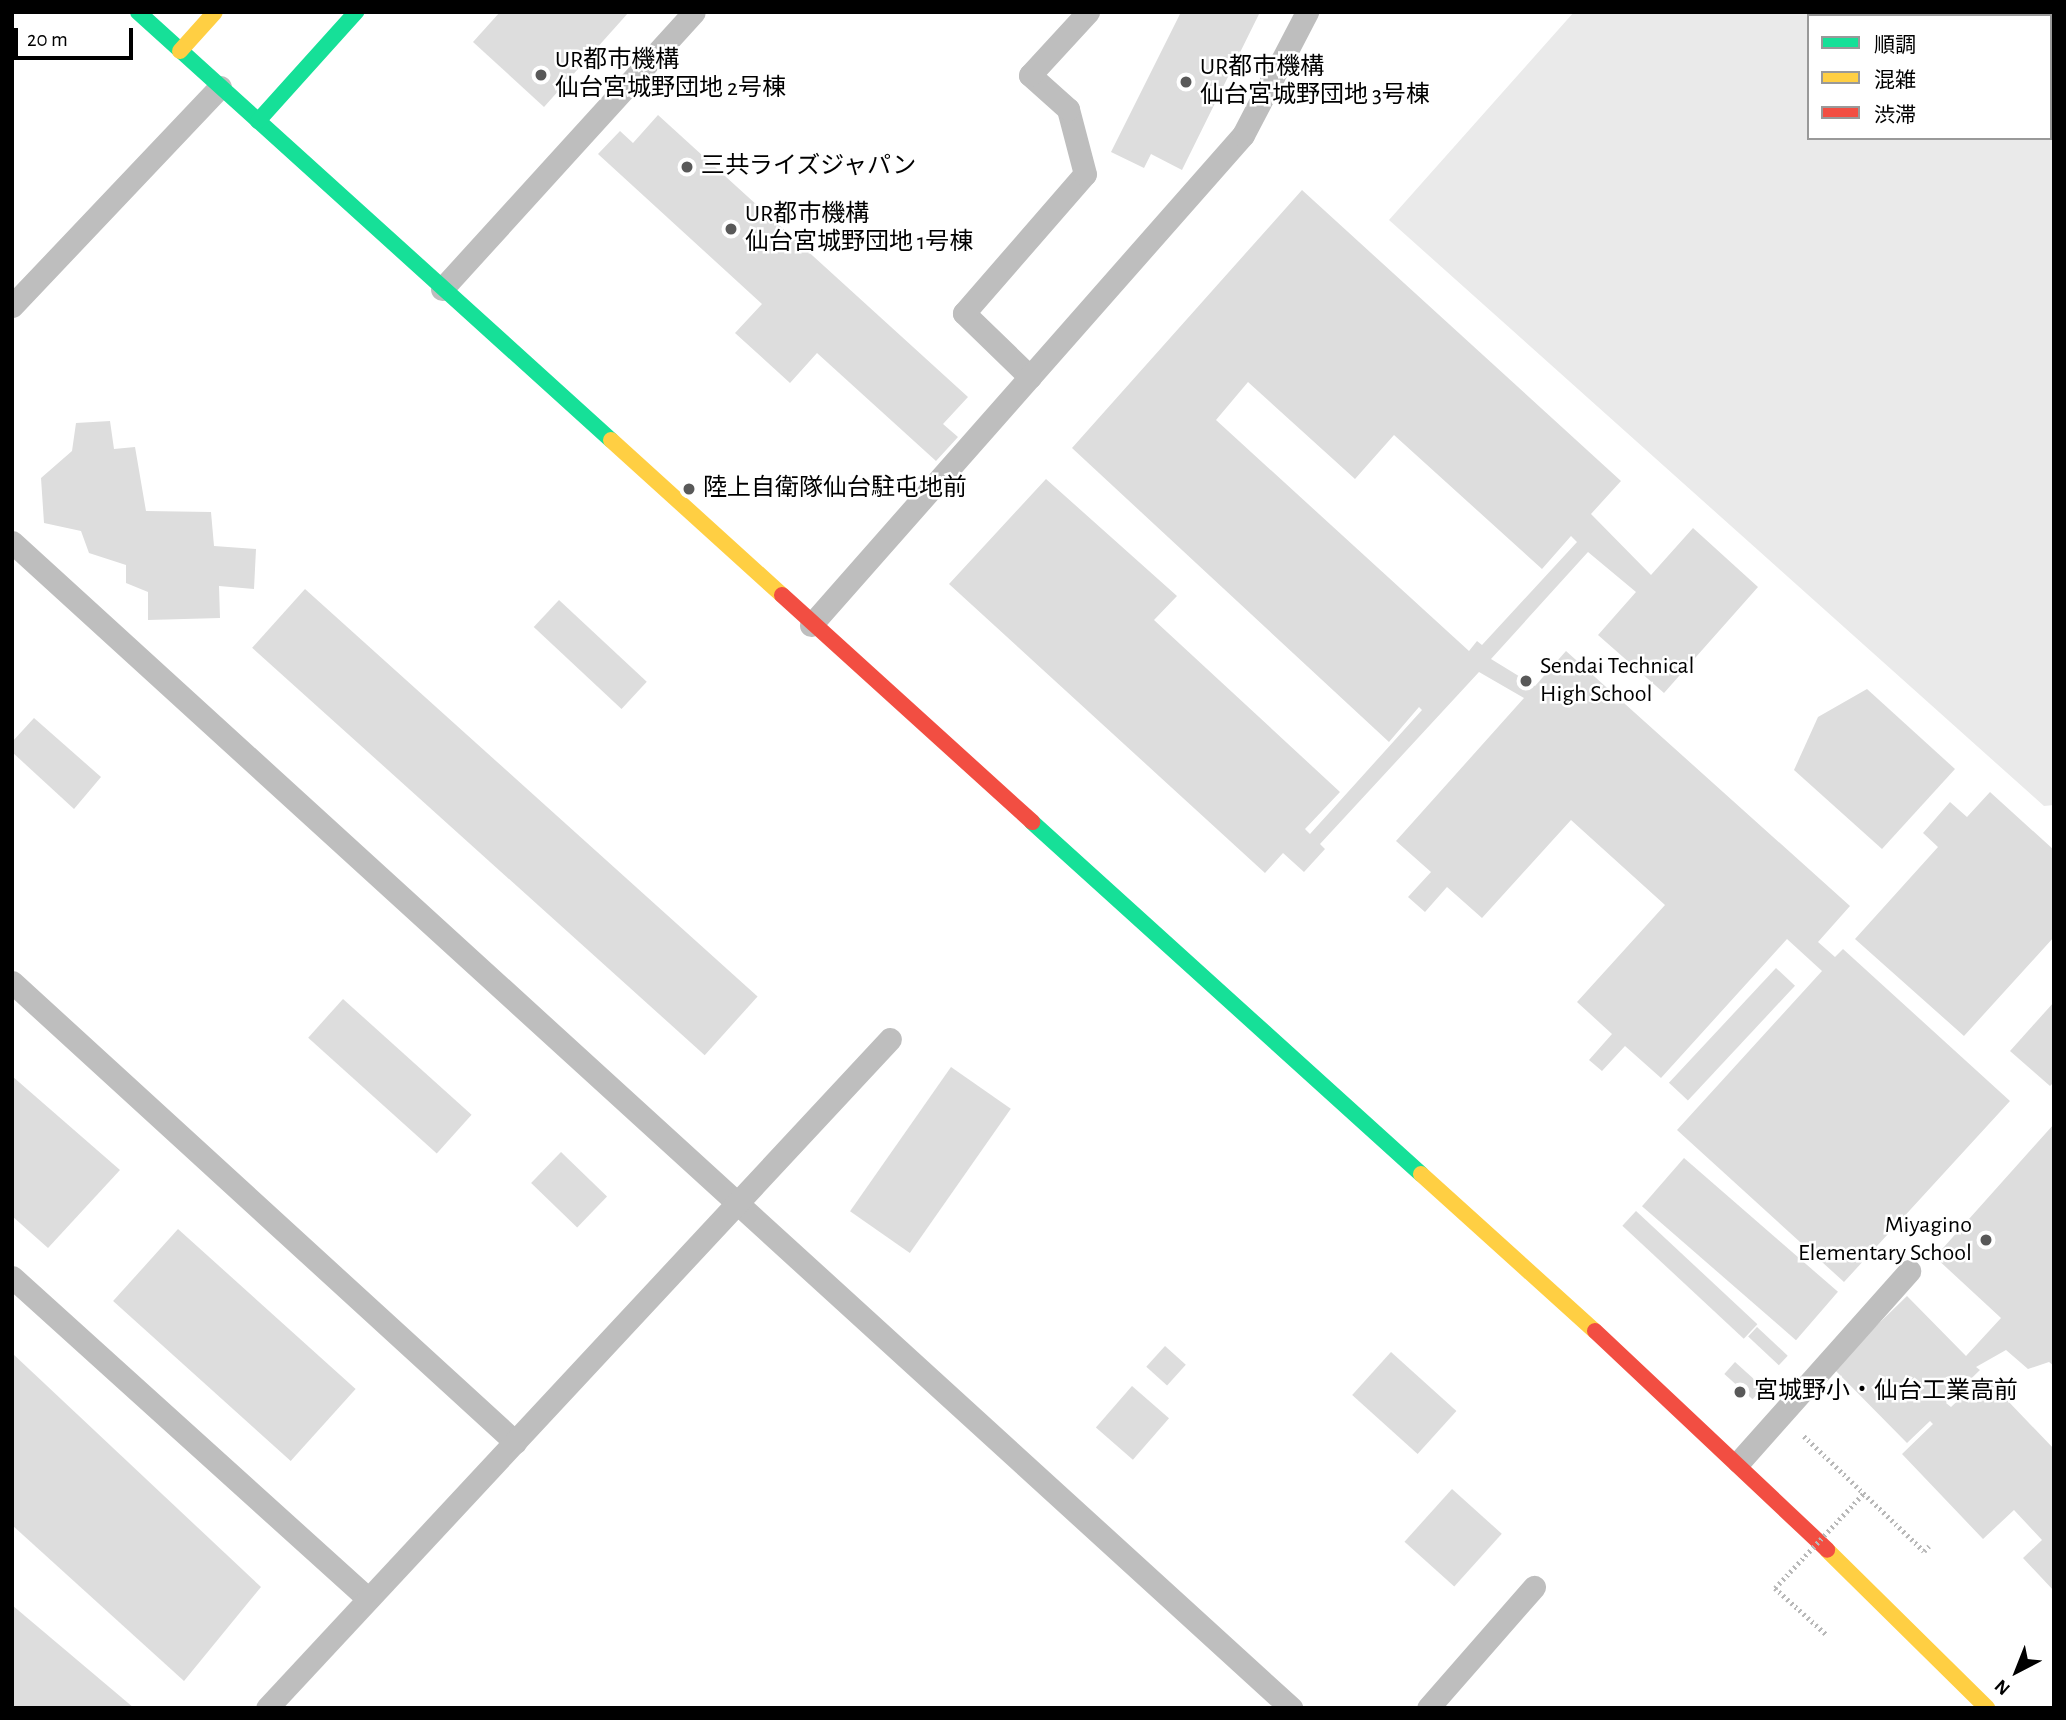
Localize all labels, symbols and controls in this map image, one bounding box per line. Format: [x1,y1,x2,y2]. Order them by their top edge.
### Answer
scale bar [18,14,136,58]
legend [1807,14,2052,140]
text: 20 m [27,29,68,50]
text: 順調 [1874,35,1916,56]
place label: UR都市機構 仙台宮城野団地 2号棟 [555,47,786,103]
place label: UR都市機構 仙台宮城野団地 3号棟 [1200,54,1430,110]
marker: UR都市機構 仙台宮城野団地 2号棟 [533,67,549,83]
text: 混雑 [1874,70,1916,91]
marker: UR都市機構 仙台宮城野団地 3号棟 [1178,74,1194,90]
text: 渋滞 [1874,105,1916,126]
place label: 三共ライズジャパン [701,153,917,181]
marker: 三共ライズジャパン [679,159,695,175]
place label: UR都市機構 仙台宮城野団地 1号棟 [745,201,973,257]
marker: UR都市機構 仙台宮城野団地 1号棟 [723,221,739,237]
place label: 陸上自衛隊仙台駐屯地前 [703,475,967,503]
marker: 陸上自衛隊仙台駐屯地前 [681,481,697,497]
place label: Sendai Technical High School [1540,653,1695,709]
marker: Sendai Technical High School [1518,673,1534,689]
place label: Miyagino Elementary School [1798,1212,1972,1268]
marker: Miyagino Elementary School [1978,1232,1994,1248]
place label: 宮城野小・仙台工業高前 [1754,1378,2018,1406]
marker: 宮城野小・仙台工業高前 [1732,1384,1748,1400]
north arrow [1982,1636,2052,1706]
text: N [1991,1675,2014,1698]

